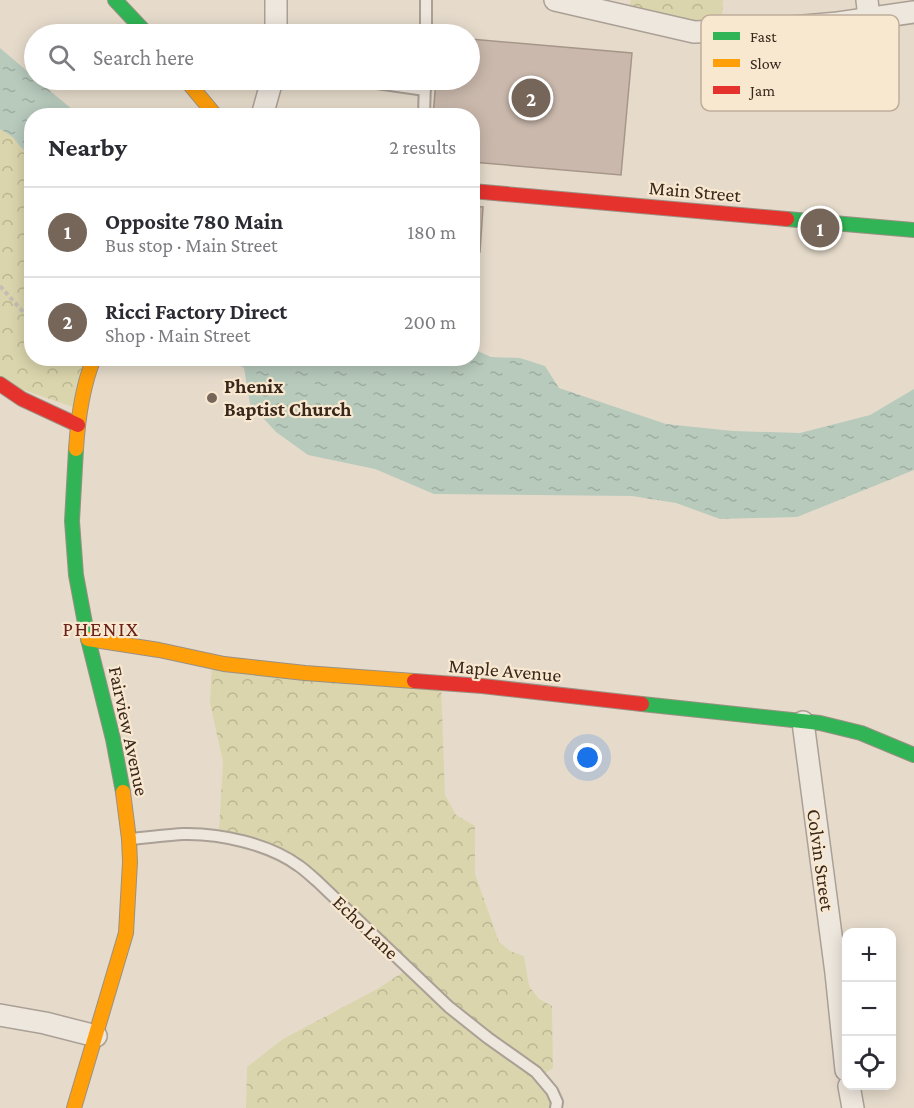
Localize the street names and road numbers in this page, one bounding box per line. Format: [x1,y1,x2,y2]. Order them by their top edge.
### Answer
street label: Main Street [648,176,742,206]
street label: Maple Avenue [448,654,562,687]
street label: Fairview Avenue [105,664,153,798]
street label: Colvin Street [803,808,839,913]
street label: Echo Lane [329,891,403,964]

